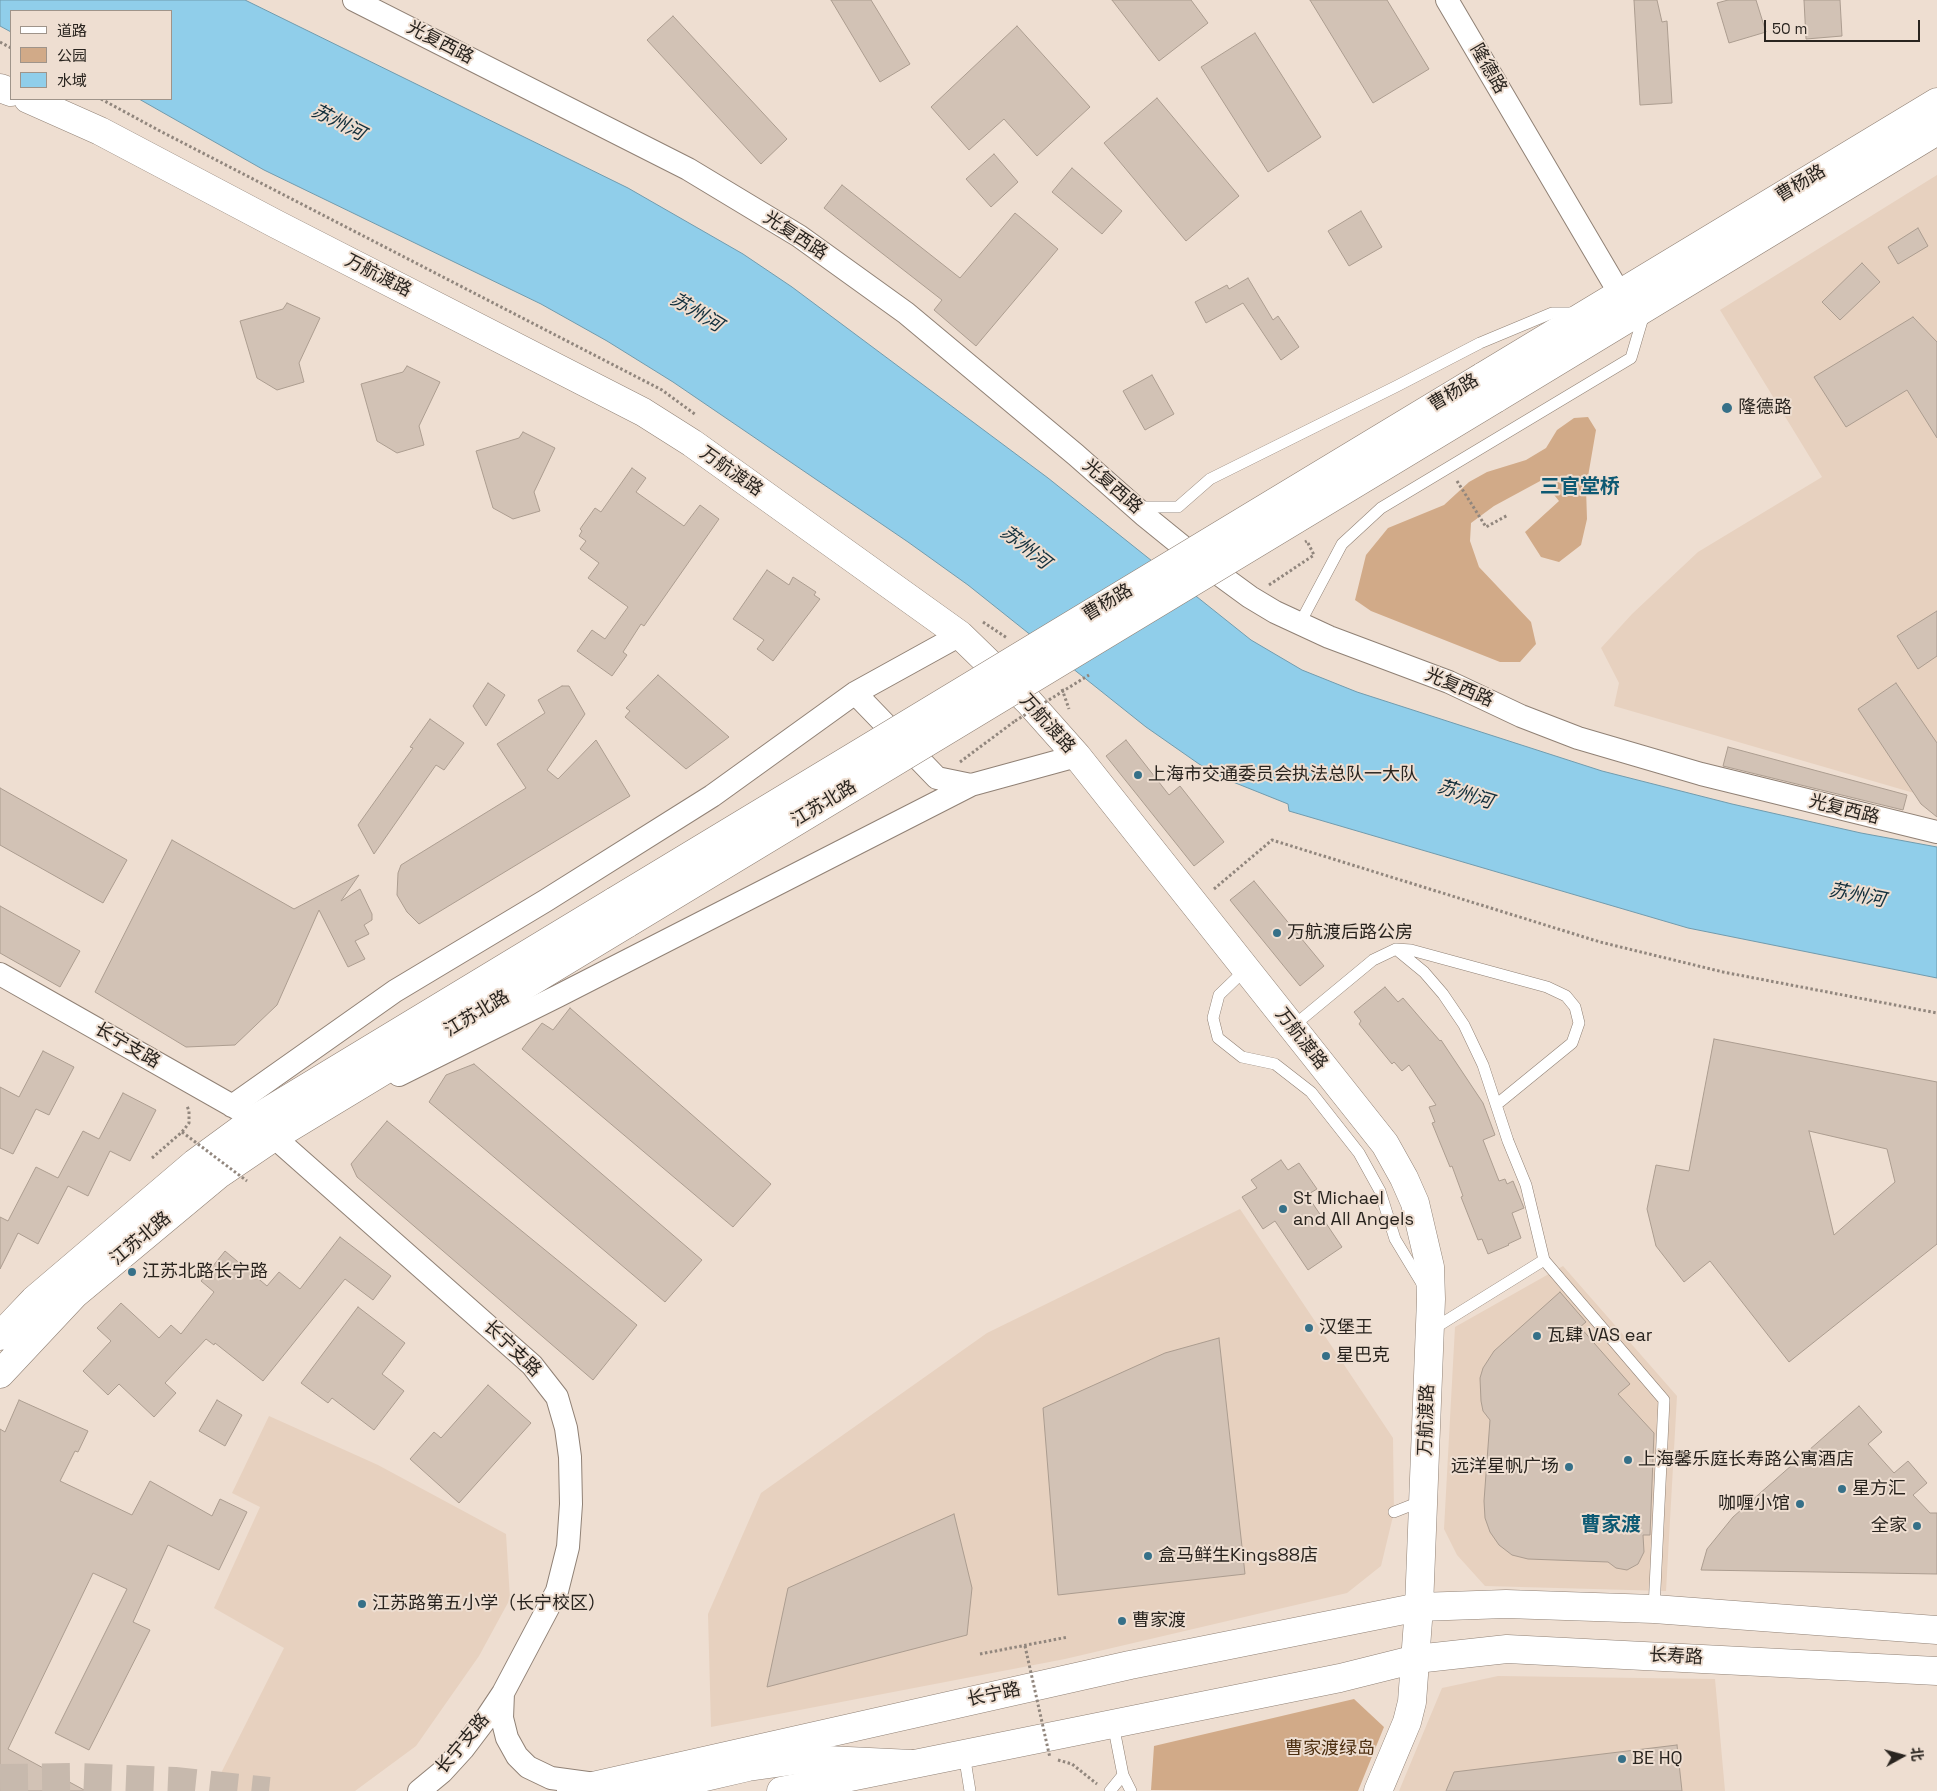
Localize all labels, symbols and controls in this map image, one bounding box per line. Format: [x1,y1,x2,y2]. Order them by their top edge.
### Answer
legend [10,10,172,100]
scale bar [1767,10,1923,42]
street label: 光复西路 [403,17,477,69]
text: 50 m [1772,19,1807,38]
text: 道路 [57,21,87,40]
street label: 隆德路 [1465,40,1511,98]
text: 公园 [57,46,87,65]
text: 水域 [57,71,87,90]
water label: 苏州河 [307,100,369,146]
street label: 曹杨路 [1772,161,1830,207]
street label: 光复西路 [759,207,831,265]
street label: 万航渡路 [341,250,415,302]
water label: 苏州河 [666,289,726,337]
street label: 曹杨路 [1425,370,1483,416]
place label: 隆德路 [1738,397,1792,419]
marker: 隆德路 [1720,401,1734,415]
street label: 万航渡路 [695,443,767,501]
street label: 光复西路 [1078,455,1146,519]
district label: 三官堂桥 [1540,476,1620,500]
water label: 苏州河 [996,521,1054,575]
street label: 曹杨路 [1079,580,1137,626]
street label: 光复西路 [1422,664,1496,712]
street label: 万航渡路 [1015,690,1079,758]
place label: 上海市交通委员会执法总队一大队 [1148,764,1418,786]
marker: 上海市交通委员会执法总队一大队 [1132,769,1144,781]
street label: 江苏北路 [788,776,860,832]
water label: 苏州河 [1434,776,1496,814]
street label: 光复西路 [1806,791,1882,829]
water label: 苏州河 [1827,879,1887,913]
place label: 万航渡后路公房 [1287,922,1413,944]
marker: 万航渡后路公房 [1271,927,1283,939]
street label: 江苏北路 [441,986,513,1042]
street label: 万航渡路 [1270,1004,1332,1074]
street label: 长宁支路 [90,1019,164,1073]
place label: St Michael and All Angels [1293,1188,1414,1230]
marker: St Michael and All Angels [1277,1203,1289,1215]
street label: 江苏北路 [106,1208,176,1270]
place label: 江苏北路长宁路 [142,1261,268,1283]
marker: 江苏北路长宁路 [126,1266,138,1278]
street label: 长宁支路 [479,1316,545,1382]
place label: 汉堡王 [1319,1317,1373,1339]
marker: 汉堡王 [1303,1322,1315,1334]
place label: 瓦肆 VAS ear [1547,1325,1653,1347]
marker: 瓦肆 VAS ear [1531,1330,1543,1342]
place label: 星巴克 [1336,1345,1390,1367]
marker: 星巴克 [1320,1350,1332,1362]
street label: 万航渡路 [1415,1384,1439,1456]
place label: 上海馨乐庭长寿路公寓酒店 [1638,1449,1854,1471]
marker: 上海馨乐庭长寿路公寓酒店 [1622,1454,1634,1466]
place label: 远洋星帆广场 [1451,1456,1559,1478]
marker: 远洋星帆广场 [1563,1461,1575,1473]
place label: 星方汇 [1852,1478,1906,1500]
marker: 星方汇 [1836,1483,1848,1495]
place label: 咖喱小馆 [1718,1493,1790,1515]
marker: 咖喱小馆 [1794,1498,1806,1510]
district label: 曹家渡 [1581,1514,1641,1538]
place label: 全家 [1871,1515,1907,1537]
marker: 全家 [1911,1520,1923,1532]
place label: 盒马鲜生Kings88店 [1158,1545,1318,1567]
marker: 盒马鲜生Kings88店 [1142,1550,1154,1562]
place label: 江苏路第五小学（长宁校区） [372,1593,606,1615]
marker: 江苏路第五小学（长宁校区） [356,1598,368,1610]
place label: 曹家渡 [1132,1610,1186,1632]
marker: 曹家渡 [1116,1615,1128,1627]
street label: 长寿路 [1648,1645,1704,1669]
street label: 长宁路 [965,1679,1023,1711]
street label: 长宁支路 [432,1709,494,1779]
north arrow [1877,1731,1927,1781]
park label: 曹家渡绿岛 [1285,1738,1375,1760]
text: 北 [1907,1746,1927,1762]
place label: BE HQ [1632,1748,1683,1770]
marker: BE HQ [1616,1753,1628,1765]

